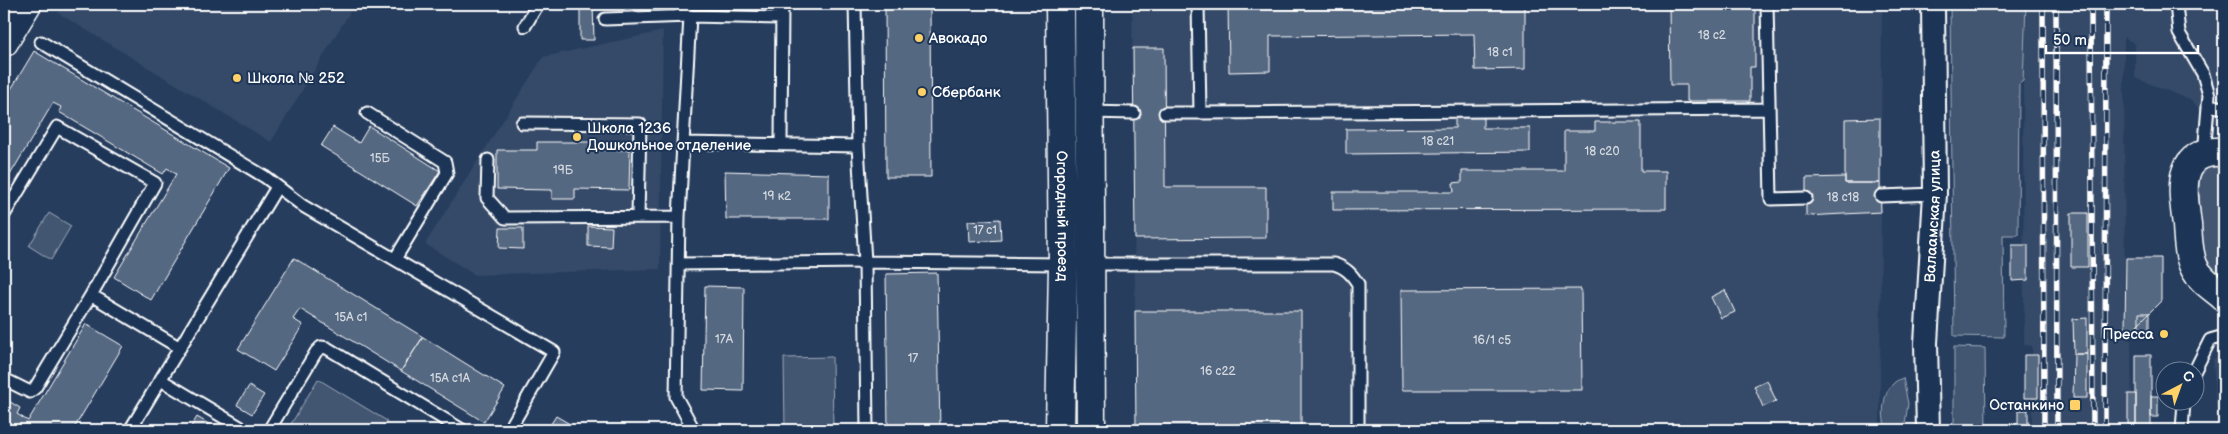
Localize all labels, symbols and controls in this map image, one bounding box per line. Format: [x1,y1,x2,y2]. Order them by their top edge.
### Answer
scale bar [2046,22,2198,54]
house number: 18 с2 [1698,28,1726,43]
place label: Авокадо [928,29,987,48]
text: 50 m [2053,31,2087,50]
marker: Авокадо [913,32,925,44]
house number: 18 с1 [1487,45,1513,60]
place label: Школа № 252 [247,69,345,88]
marker: Школа № 252 [231,72,243,84]
place label: Сбербанк [932,83,1001,102]
marker: Сбербанк [916,86,928,98]
place label: Школа 1236 Дошкольное отделение [587,119,751,155]
marker: Школа 1236 Дошкольное отделение [571,131,583,143]
house number: 18 с21 [1422,134,1454,149]
house number: 18 с20 [1585,144,1619,159]
street label: Огородный проезд [1052,150,1072,282]
street label: Валаамская улица [1921,150,1945,283]
house number: 15Б [370,151,391,166]
house number: 19Б [553,163,574,178]
house number: 19 к2 [763,189,791,204]
house number: 18 с18 [1827,190,1859,205]
house number: 17 с1 [973,223,997,238]
house number: 15А с1 [335,310,367,325]
place label: Пресса [2102,325,2154,344]
marker: Пресса [2158,328,2170,340]
house number: 17А [715,332,734,347]
house number: 16/1 с5 [1473,333,1511,348]
house number: 17 [908,351,918,366]
north arrow [2156,362,2206,412]
house number: 16 с22 [1200,364,1236,379]
text: С [2179,367,2198,386]
house number: 15А с1А [430,371,471,386]
place label: Останкино [1989,396,2064,415]
marker: Останкино [2068,398,2082,412]

